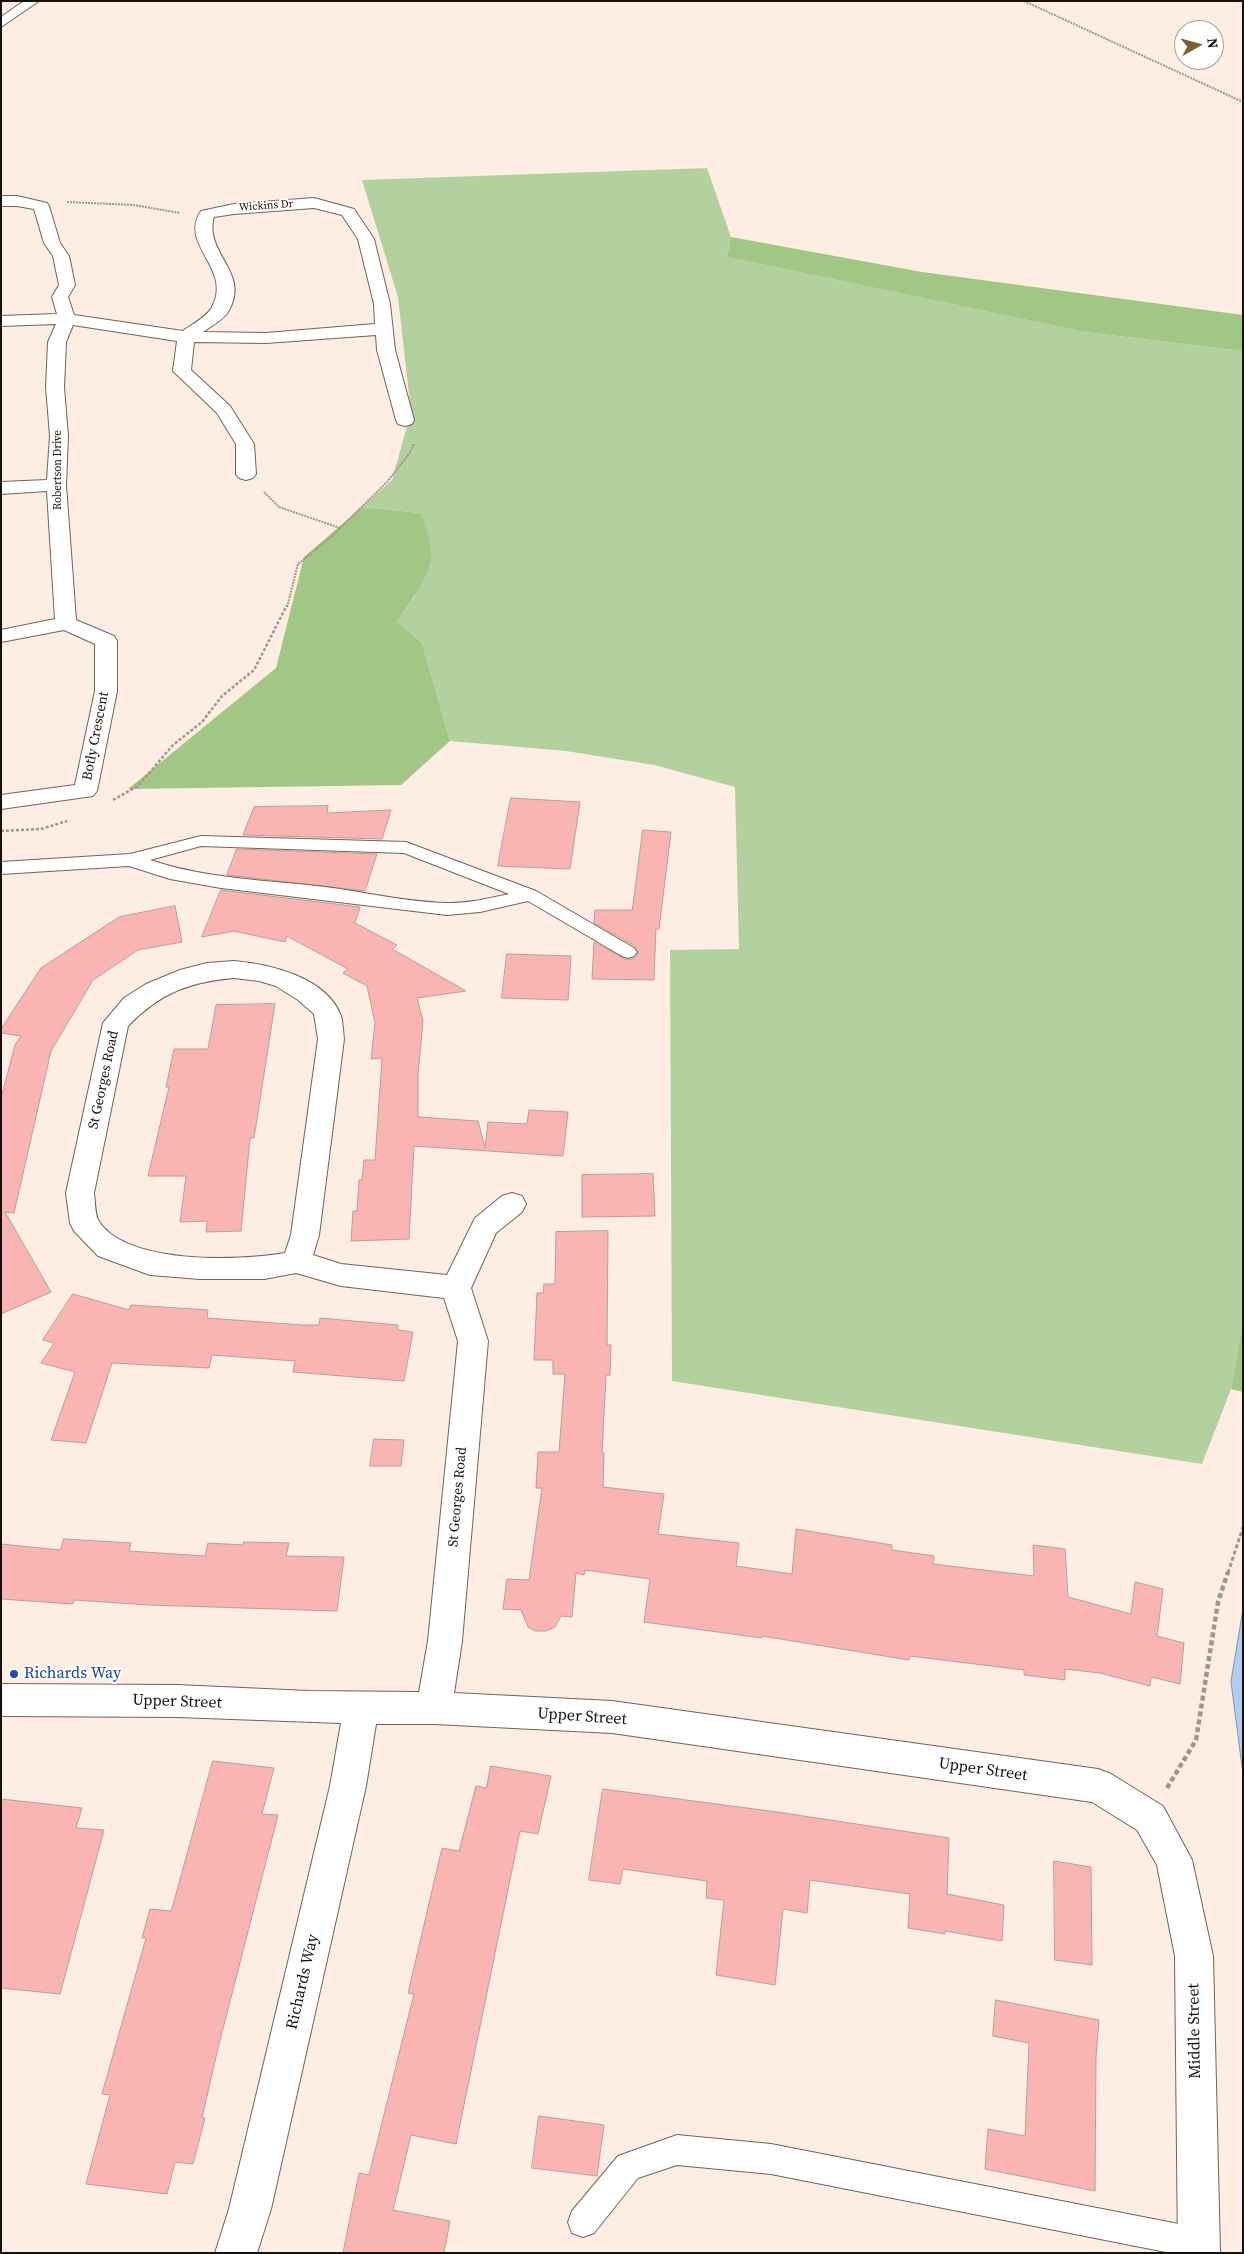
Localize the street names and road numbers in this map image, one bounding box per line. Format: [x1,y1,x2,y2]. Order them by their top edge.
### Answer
street label: Wickins Dr [238,198,294,214]
street label: Robertson Drive [51,430,65,510]
street label: Botly Crescent [79,690,113,782]
street label: St Georges Road [85,1029,123,1131]
street label: St Georges Road [445,1446,471,1548]
street label: Upper Street [132,1691,222,1713]
street label: Upper Street [537,1704,627,1730]
street label: Upper Street [937,1754,1029,1786]
street label: Richards Way [283,1932,323,2032]
street label: Middle Street [1185,1983,1205,2079]

